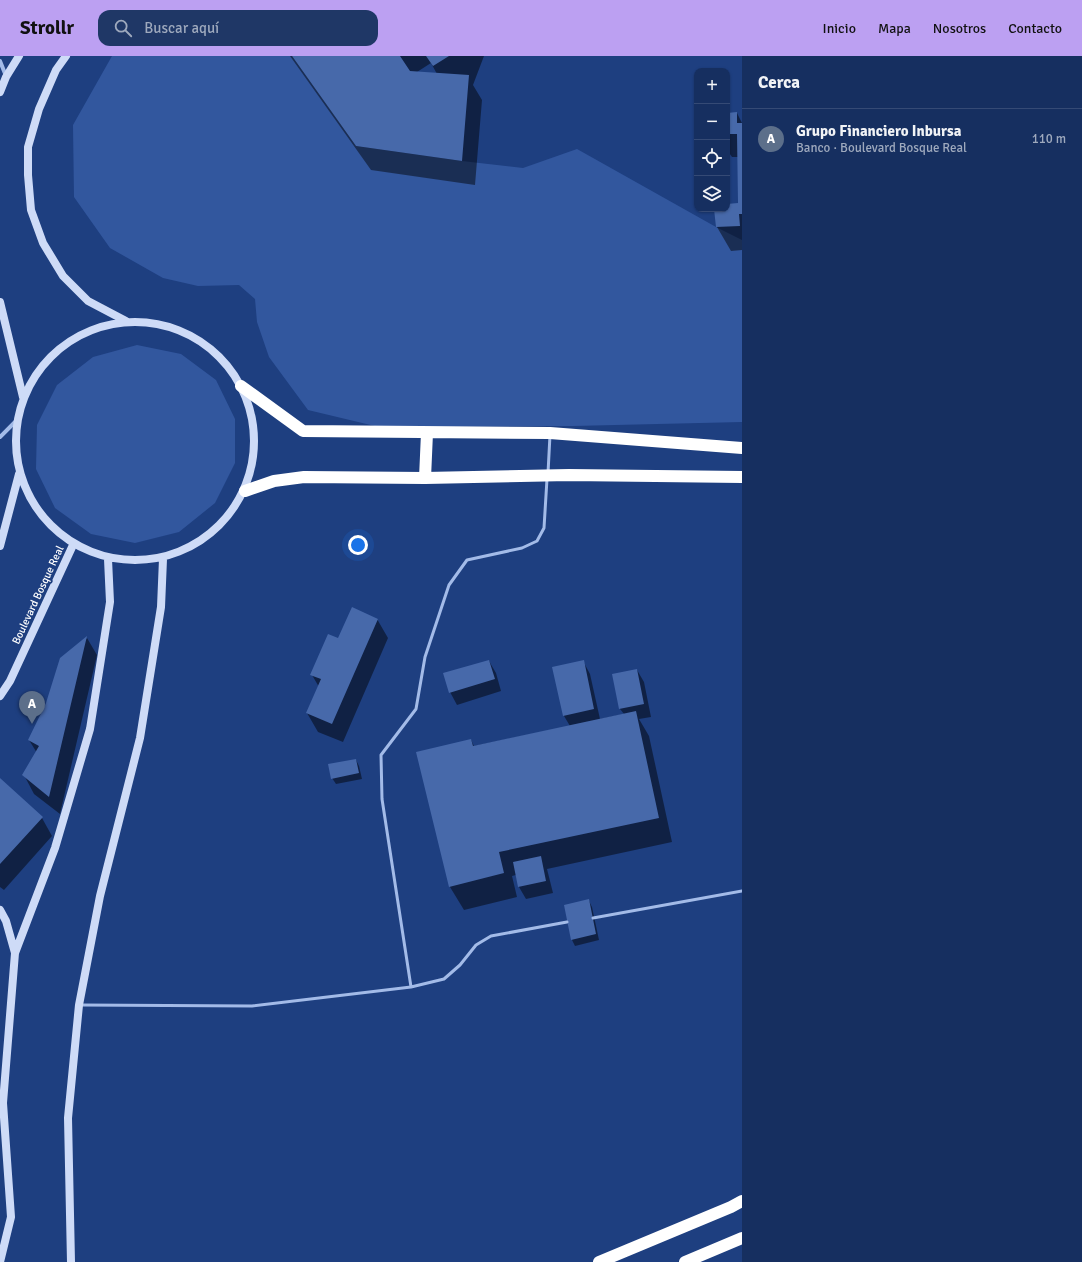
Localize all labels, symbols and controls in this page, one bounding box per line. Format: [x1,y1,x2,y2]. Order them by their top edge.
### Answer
search box [98,10,378,46]
text: Strollr [20,16,74,40]
icon: search [112,17,134,39]
text: Buscar aquí [144,19,219,37]
text: Inicio [823,20,856,37]
text: Mapa [878,20,911,37]
text: Nosotros [933,20,986,37]
text: Contacto [1008,20,1062,37]
map controls [694,68,730,212]
button: + [694,68,730,104]
text: Cerca [758,72,800,93]
button: − [694,104,730,140]
text: Grupo Financiero Inbursa [796,122,961,140]
text: A [767,131,775,147]
text: 110 m [1032,131,1066,147]
button: locate [694,140,730,176]
text: Banco · Boulevard Bosque Real [796,140,967,156]
button: layers [694,176,730,212]
your location [348,535,368,555]
street label: Boulevard Bosque Real [9,544,67,646]
pin: A [19,691,45,724]

